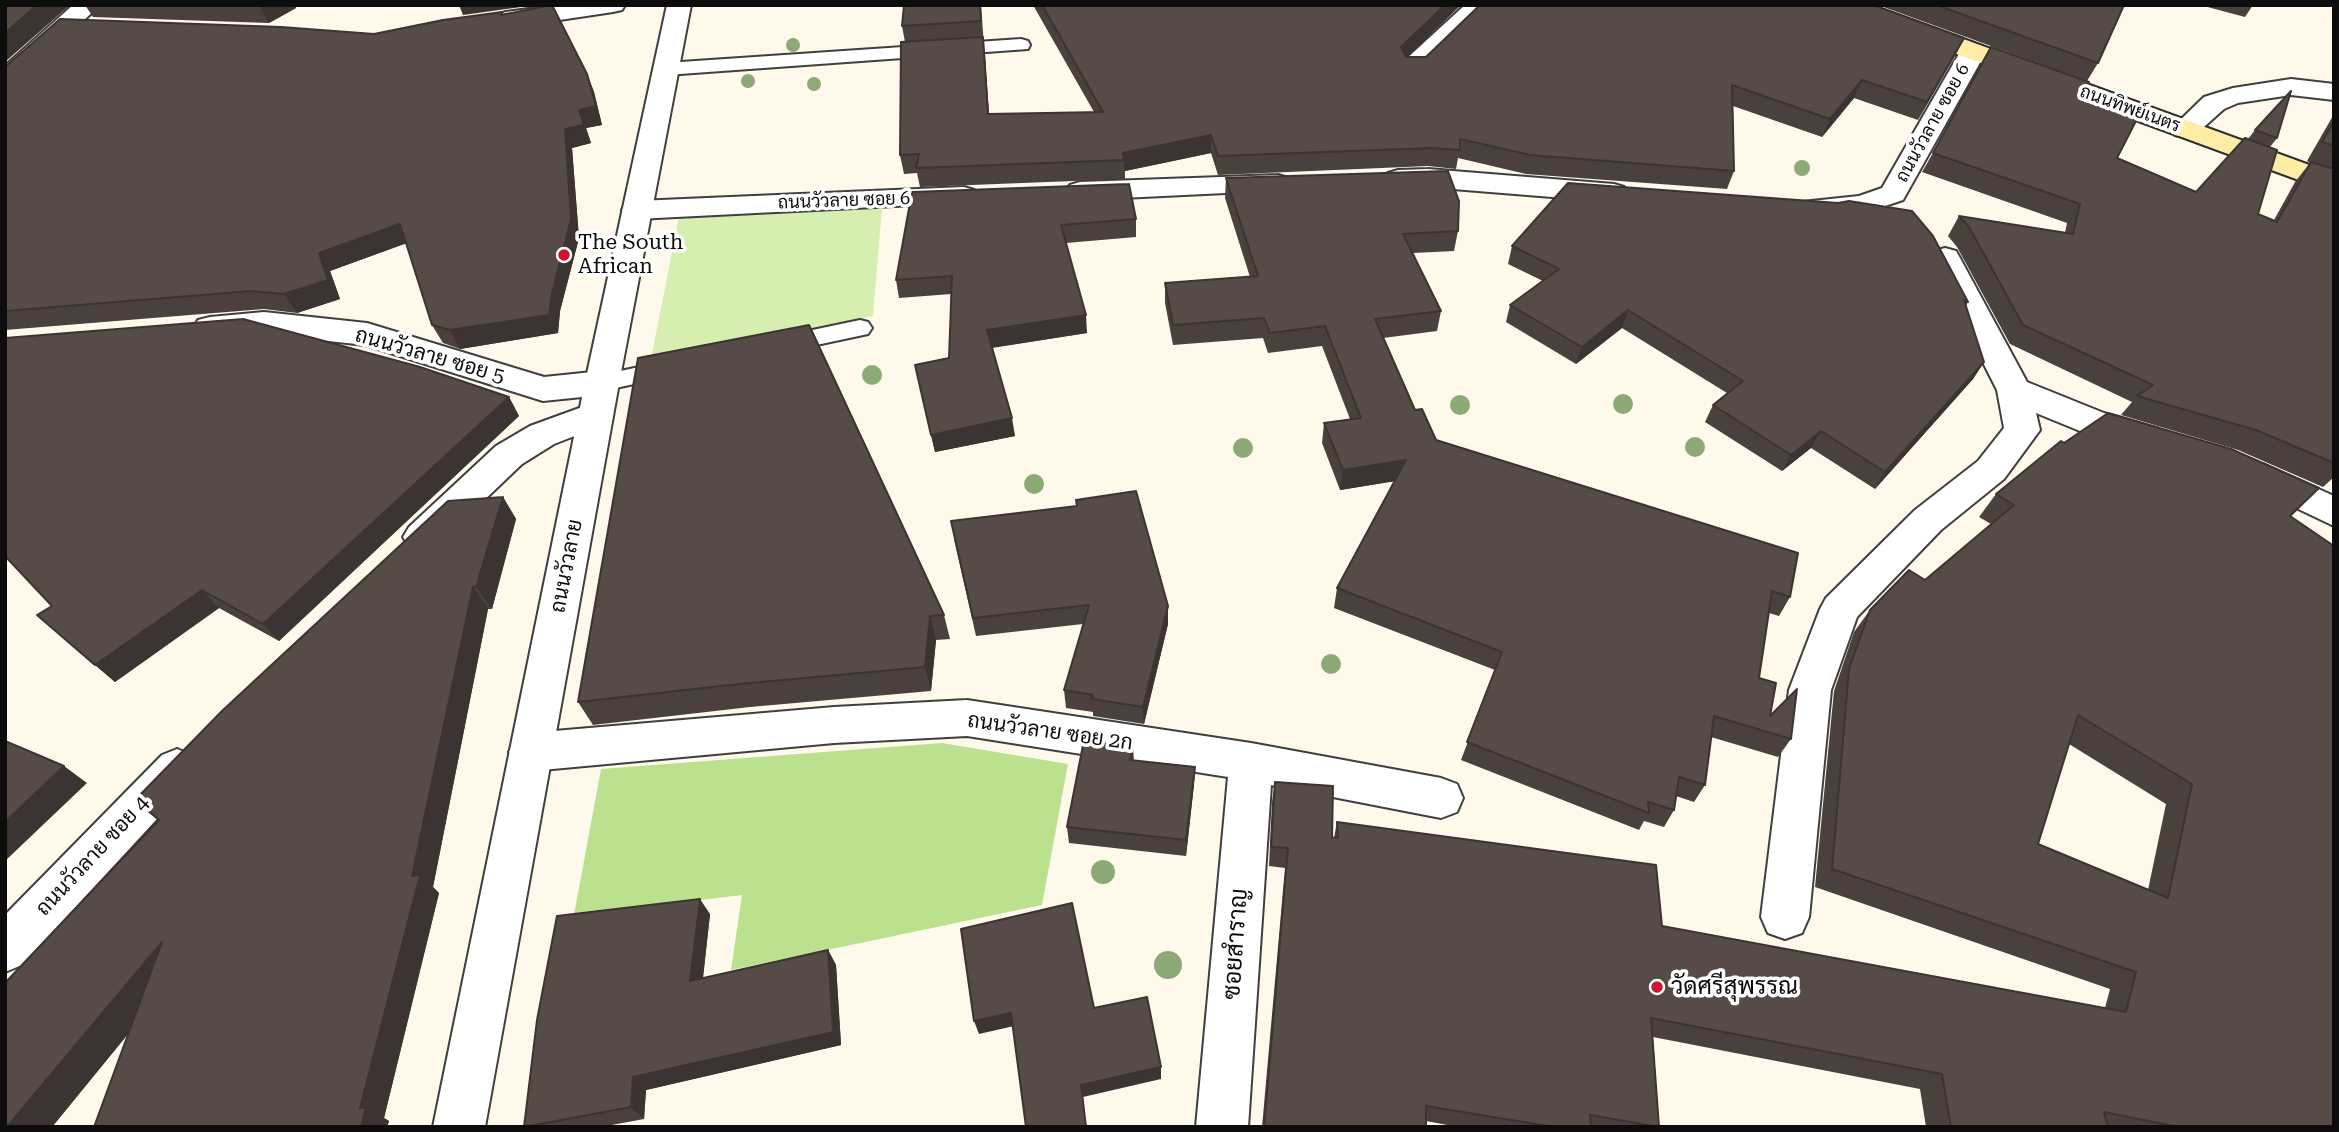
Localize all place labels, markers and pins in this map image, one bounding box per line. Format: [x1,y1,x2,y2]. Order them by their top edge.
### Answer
place label: The South African [578,230,683,280]
marker: The South African [556,247,572,263]
place label: วัดศรีสุพรรณ [1671,973,1798,1001]
marker: วัดศรีสุพรรณ [1649,979,1665,995]

